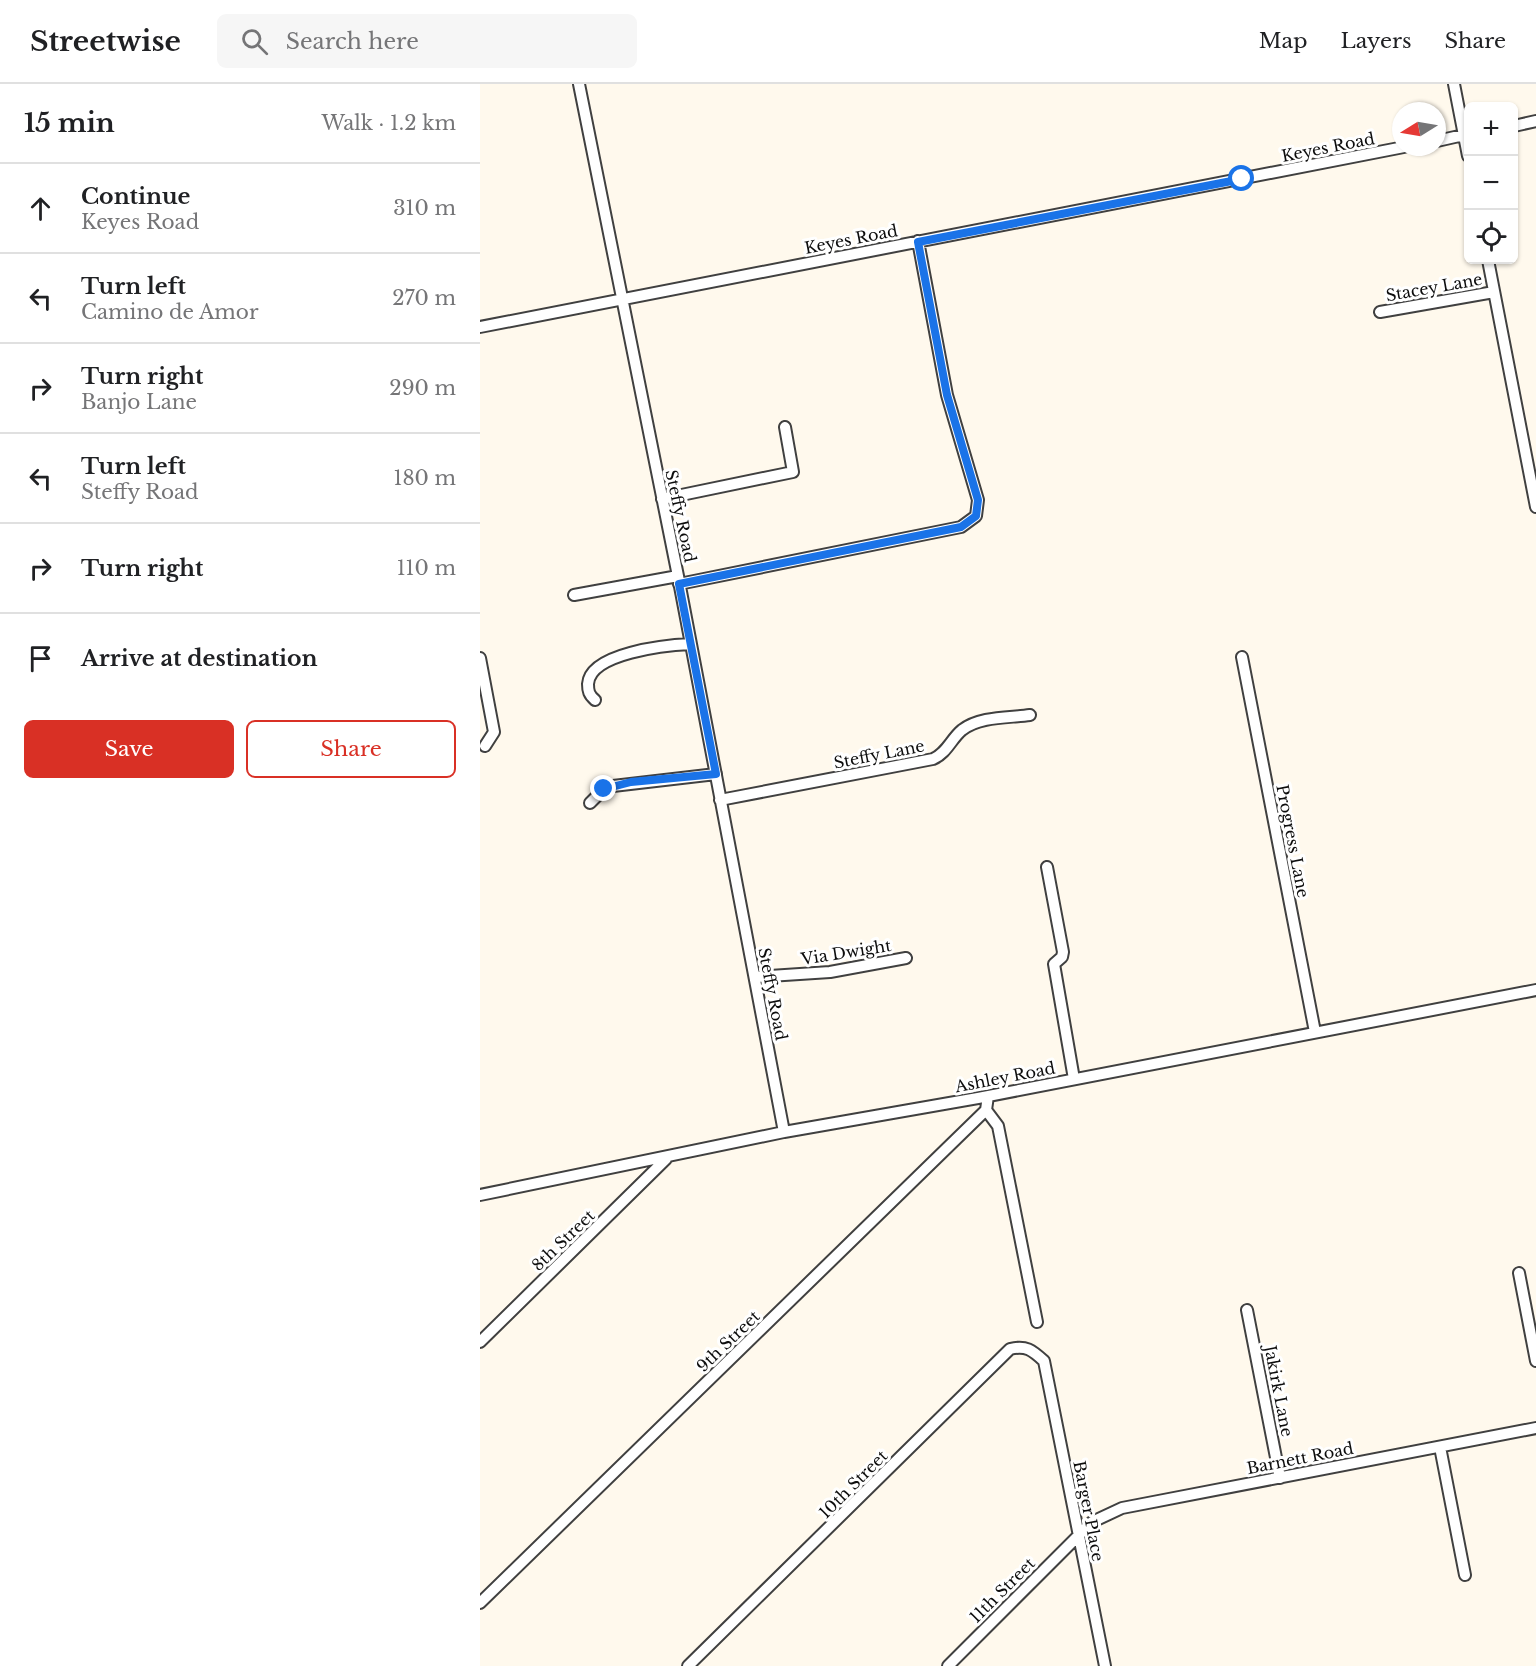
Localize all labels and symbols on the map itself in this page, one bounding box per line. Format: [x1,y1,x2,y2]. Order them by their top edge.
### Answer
north arrow [1392,102,1446,156]
street label: Keyes Road [1280,128,1377,166]
route start [1228,165,1254,191]
street label: Keyes Road [803,220,900,258]
street label: Stacey Lane [1384,269,1484,305]
street label: Steffy Road [661,468,701,564]
street label: Steffy Lane [832,735,926,773]
route end [590,775,616,801]
street label: Progress Lane [1272,783,1314,899]
street label: Via Dwight [799,935,893,969]
street label: Steffy Road [754,946,792,1042]
street label: Ashley Road [952,1057,1057,1097]
street label: 8th Street [527,1205,599,1275]
street label: 9th Street [692,1306,764,1376]
street label: Jakirk Lane [1260,1342,1298,1438]
street label: Barnett Road [1245,1438,1355,1478]
street label: 10th Street [815,1446,891,1522]
street label: Barger Place [1069,1459,1109,1563]
street label: 11th Street [965,1553,1039,1627]

